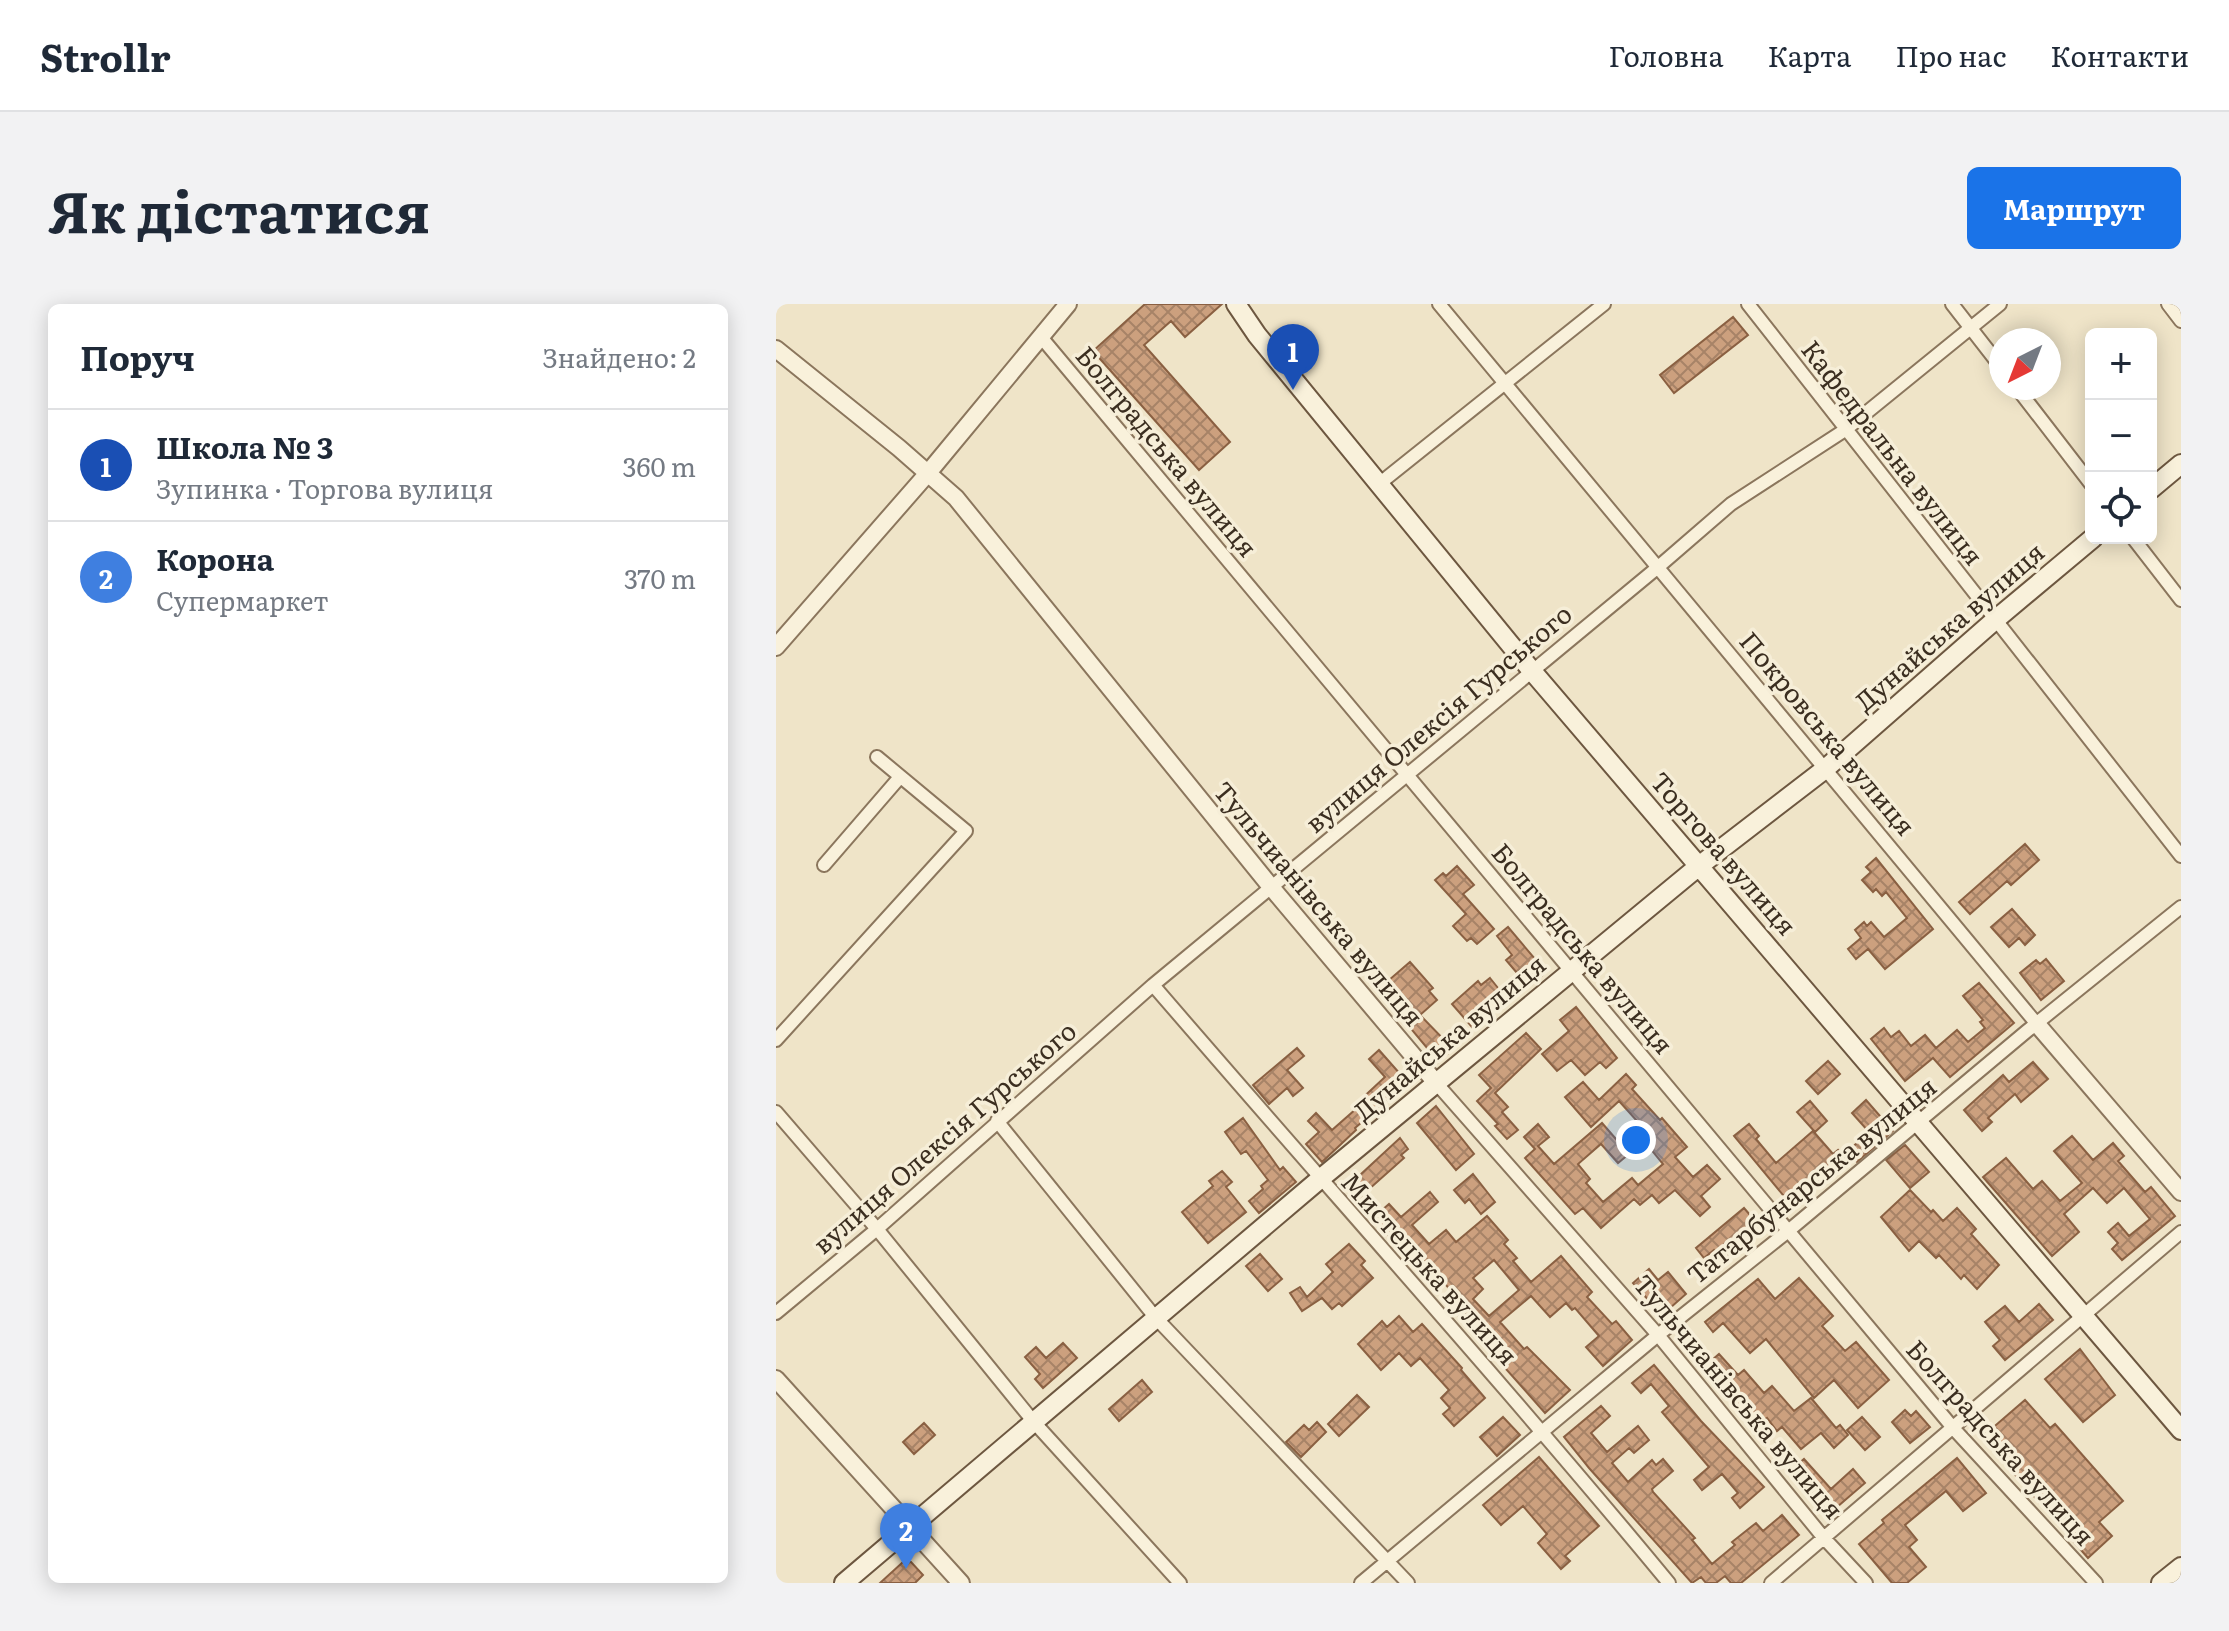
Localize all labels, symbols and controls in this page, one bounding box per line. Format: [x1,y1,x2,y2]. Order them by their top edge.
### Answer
text: Strollr [40,27,171,84]
text: Головна [1609,34,1724,76]
text: Карта [1768,34,1851,76]
text: Про нас [1895,34,2006,76]
text: Контакти [2050,34,2189,76]
text: Як дістатися [48,167,430,250]
button: Маршрут [1967,167,2181,249]
pin: 1 [1267,324,1319,390]
north arrow [1989,328,2061,400]
map controls [2085,328,2157,544]
button: + [2085,328,2157,400]
text: Поруч [80,331,195,381]
street label: Кафедральна вулиця [1794,331,1994,572]
street label: Болградська вулиця [1068,336,1268,564]
text: Знайдено: 2 [542,337,696,376]
button: − [2085,400,2157,472]
text: Школа № 3 [156,424,334,468]
text: 1 [101,446,111,485]
text: 360 m [622,446,696,485]
text: Зупинка · Торгова вулиця [156,468,493,507]
button: locate [2085,472,2157,544]
street label: Дунайська вулиця [1845,532,2052,719]
text: Корона [156,536,274,580]
text: 2 [99,558,113,597]
text: 370 m [624,558,696,597]
text: Супермаркет [156,580,329,619]
street label: вулиця Олексія Гурського [1295,594,1579,841]
street label: Покровська вулиця [1732,622,1926,843]
street label: Торгова вулиця [1643,762,1807,943]
street label: Тульчианівська вулиця [1206,771,1434,1033]
street label: Болградська вулиця [1484,833,1684,1061]
street label: Дунайська вулиця [1344,944,1553,1128]
street label: вулиця Олексія Гурського [803,1011,1084,1262]
street label: Татарбунарська вулиця [1677,1066,1944,1292]
your location [1616,1120,1656,1160]
street label: Мистецька вулиця [1333,1162,1528,1372]
street label: Тульчианівська вулиця [1626,1264,1854,1526]
street label: Болградська вулиця [1899,1330,2105,1553]
pin: 2 [880,1503,932,1569]

